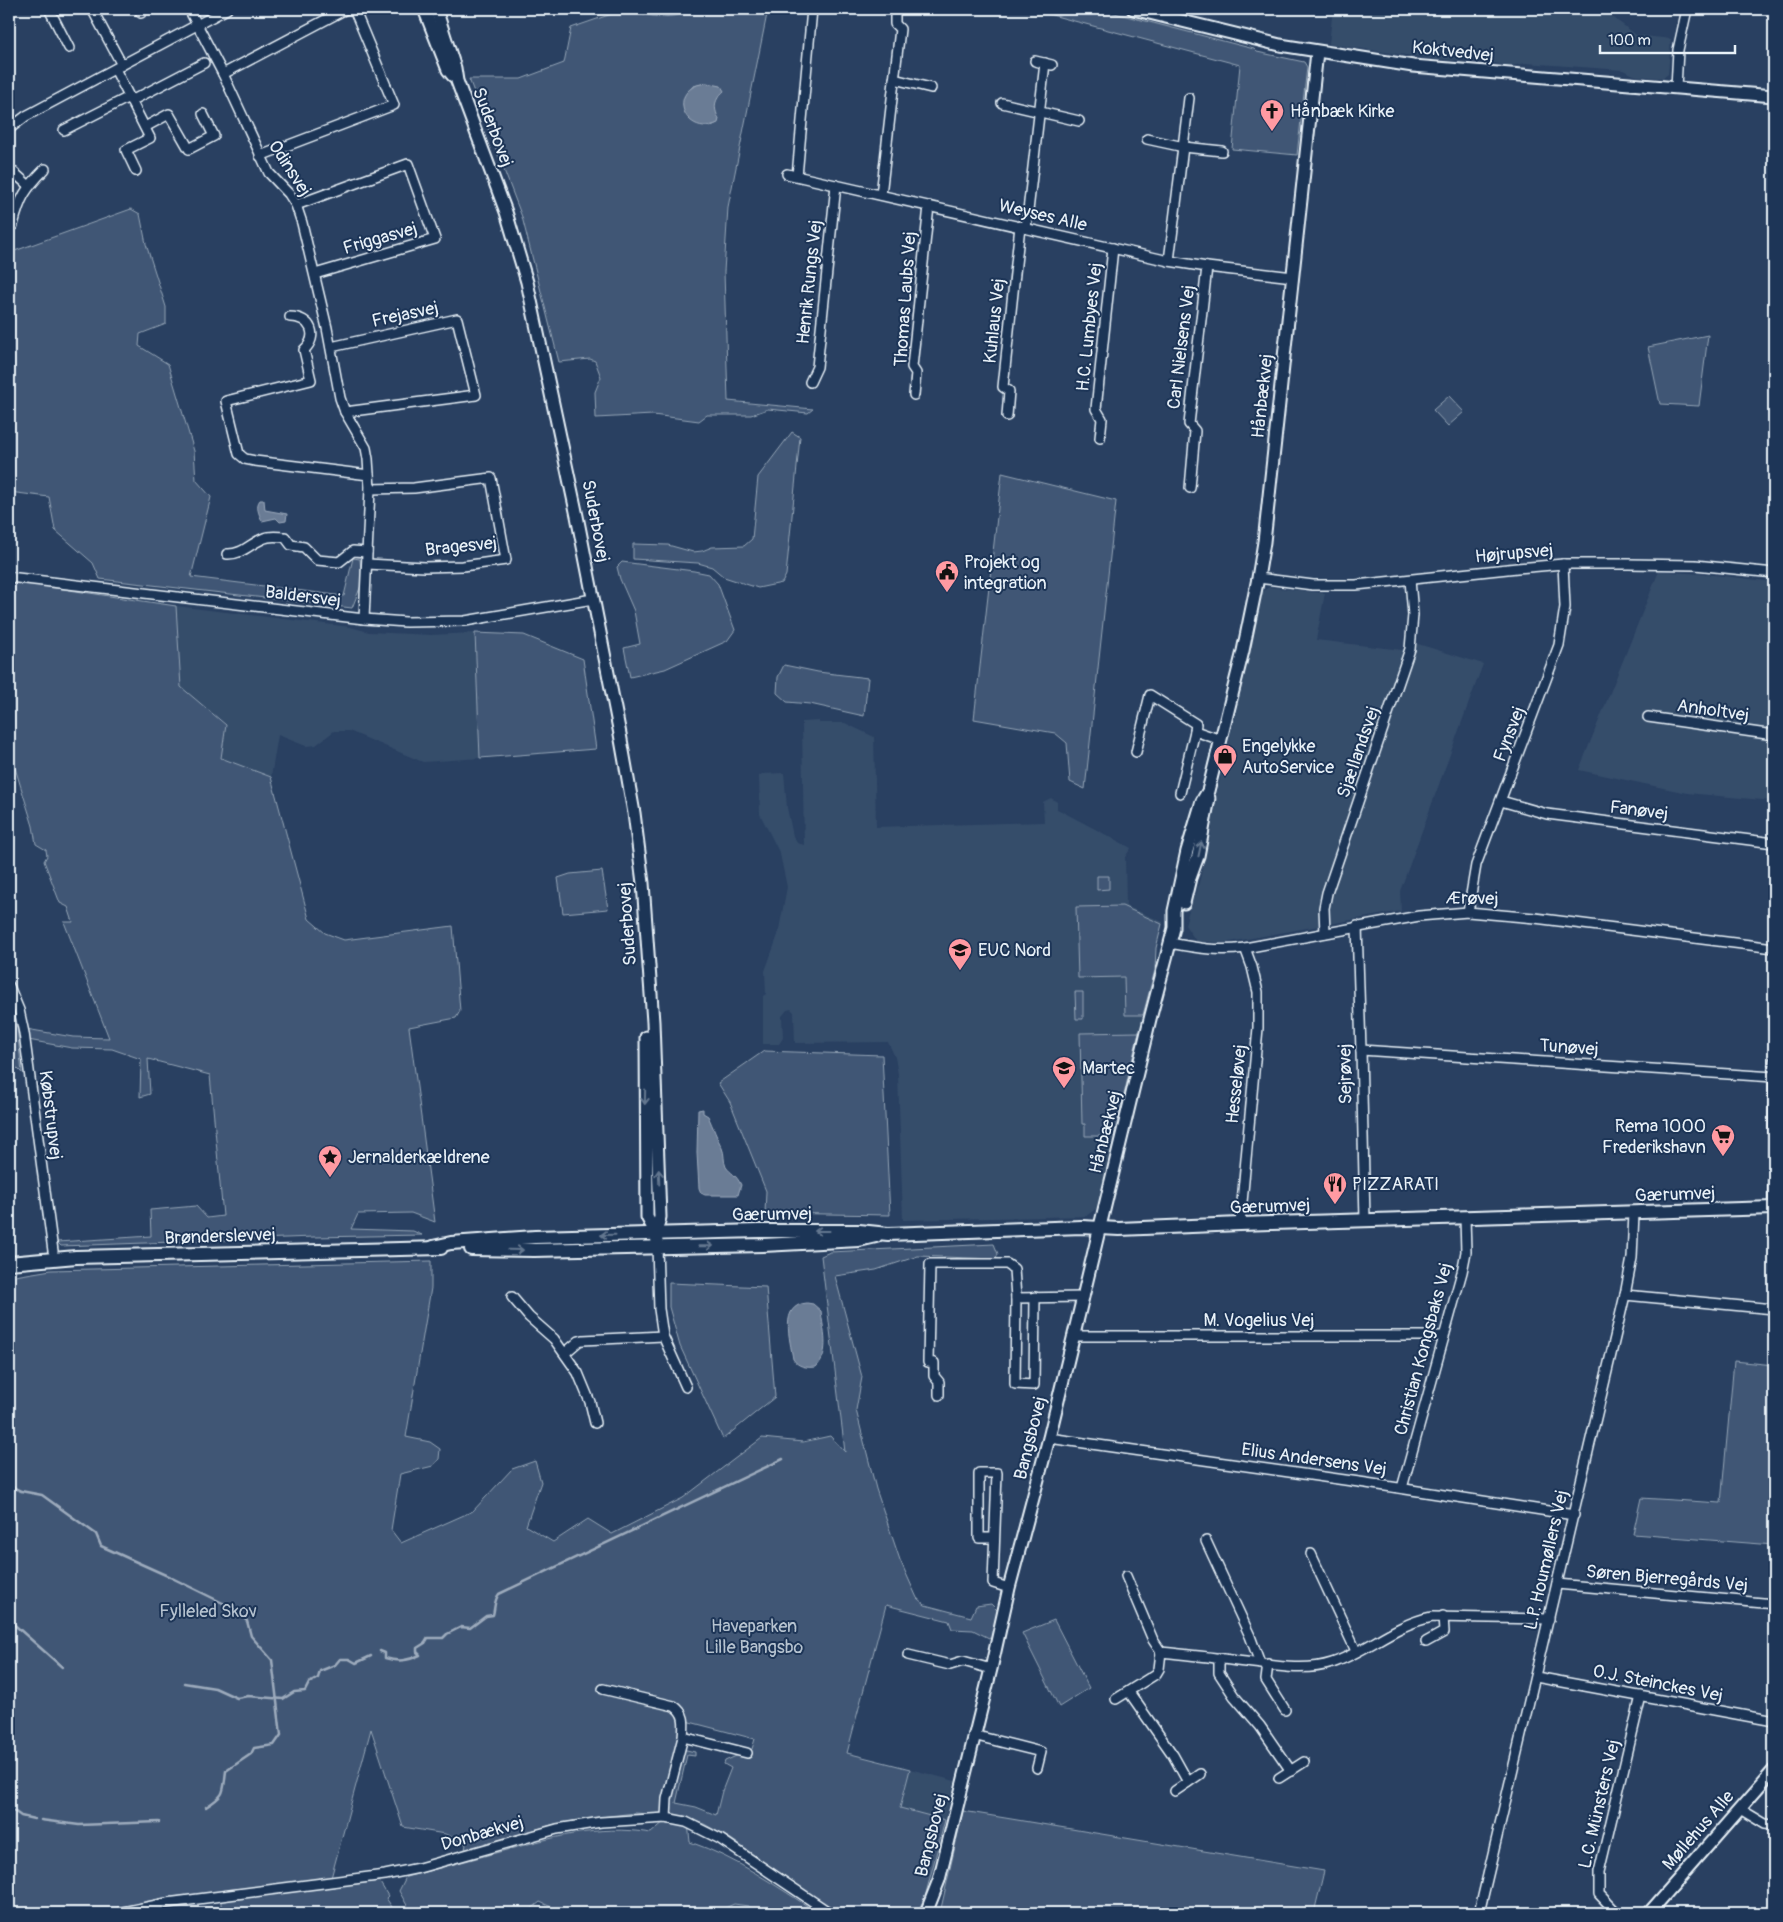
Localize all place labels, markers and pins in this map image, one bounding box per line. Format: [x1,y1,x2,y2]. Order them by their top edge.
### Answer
church icon: Hånbæk Kirke [1259,98,1285,132]
place label: Hånbæk Kirke [1290,100,1394,123]
place label: Projekt og integration [964,551,1047,595]
public building icon: Projekt og integration [934,559,960,593]
place label: Engelykke AutoService [1242,735,1334,779]
shop icon: Engelykke AutoService [1212,743,1238,777]
school or university icon: EUC Nord [947,937,973,971]
place label: EUC Nord [978,939,1051,962]
school or university icon: Martec [1051,1055,1077,1089]
place label: Martec [1082,1057,1135,1080]
place label: Rema 1000 Frederikshavn [1602,1115,1706,1159]
supermarket icon: Rema 1000 Frederikshavn [1710,1123,1736,1157]
place icon: Jernalderkældrene [317,1144,343,1178]
place label: Jernalderkældrene [348,1146,490,1169]
restaurant icon: PIZZARATI [1322,1171,1348,1205]
place label: PIZZARATI [1352,1173,1439,1196]

